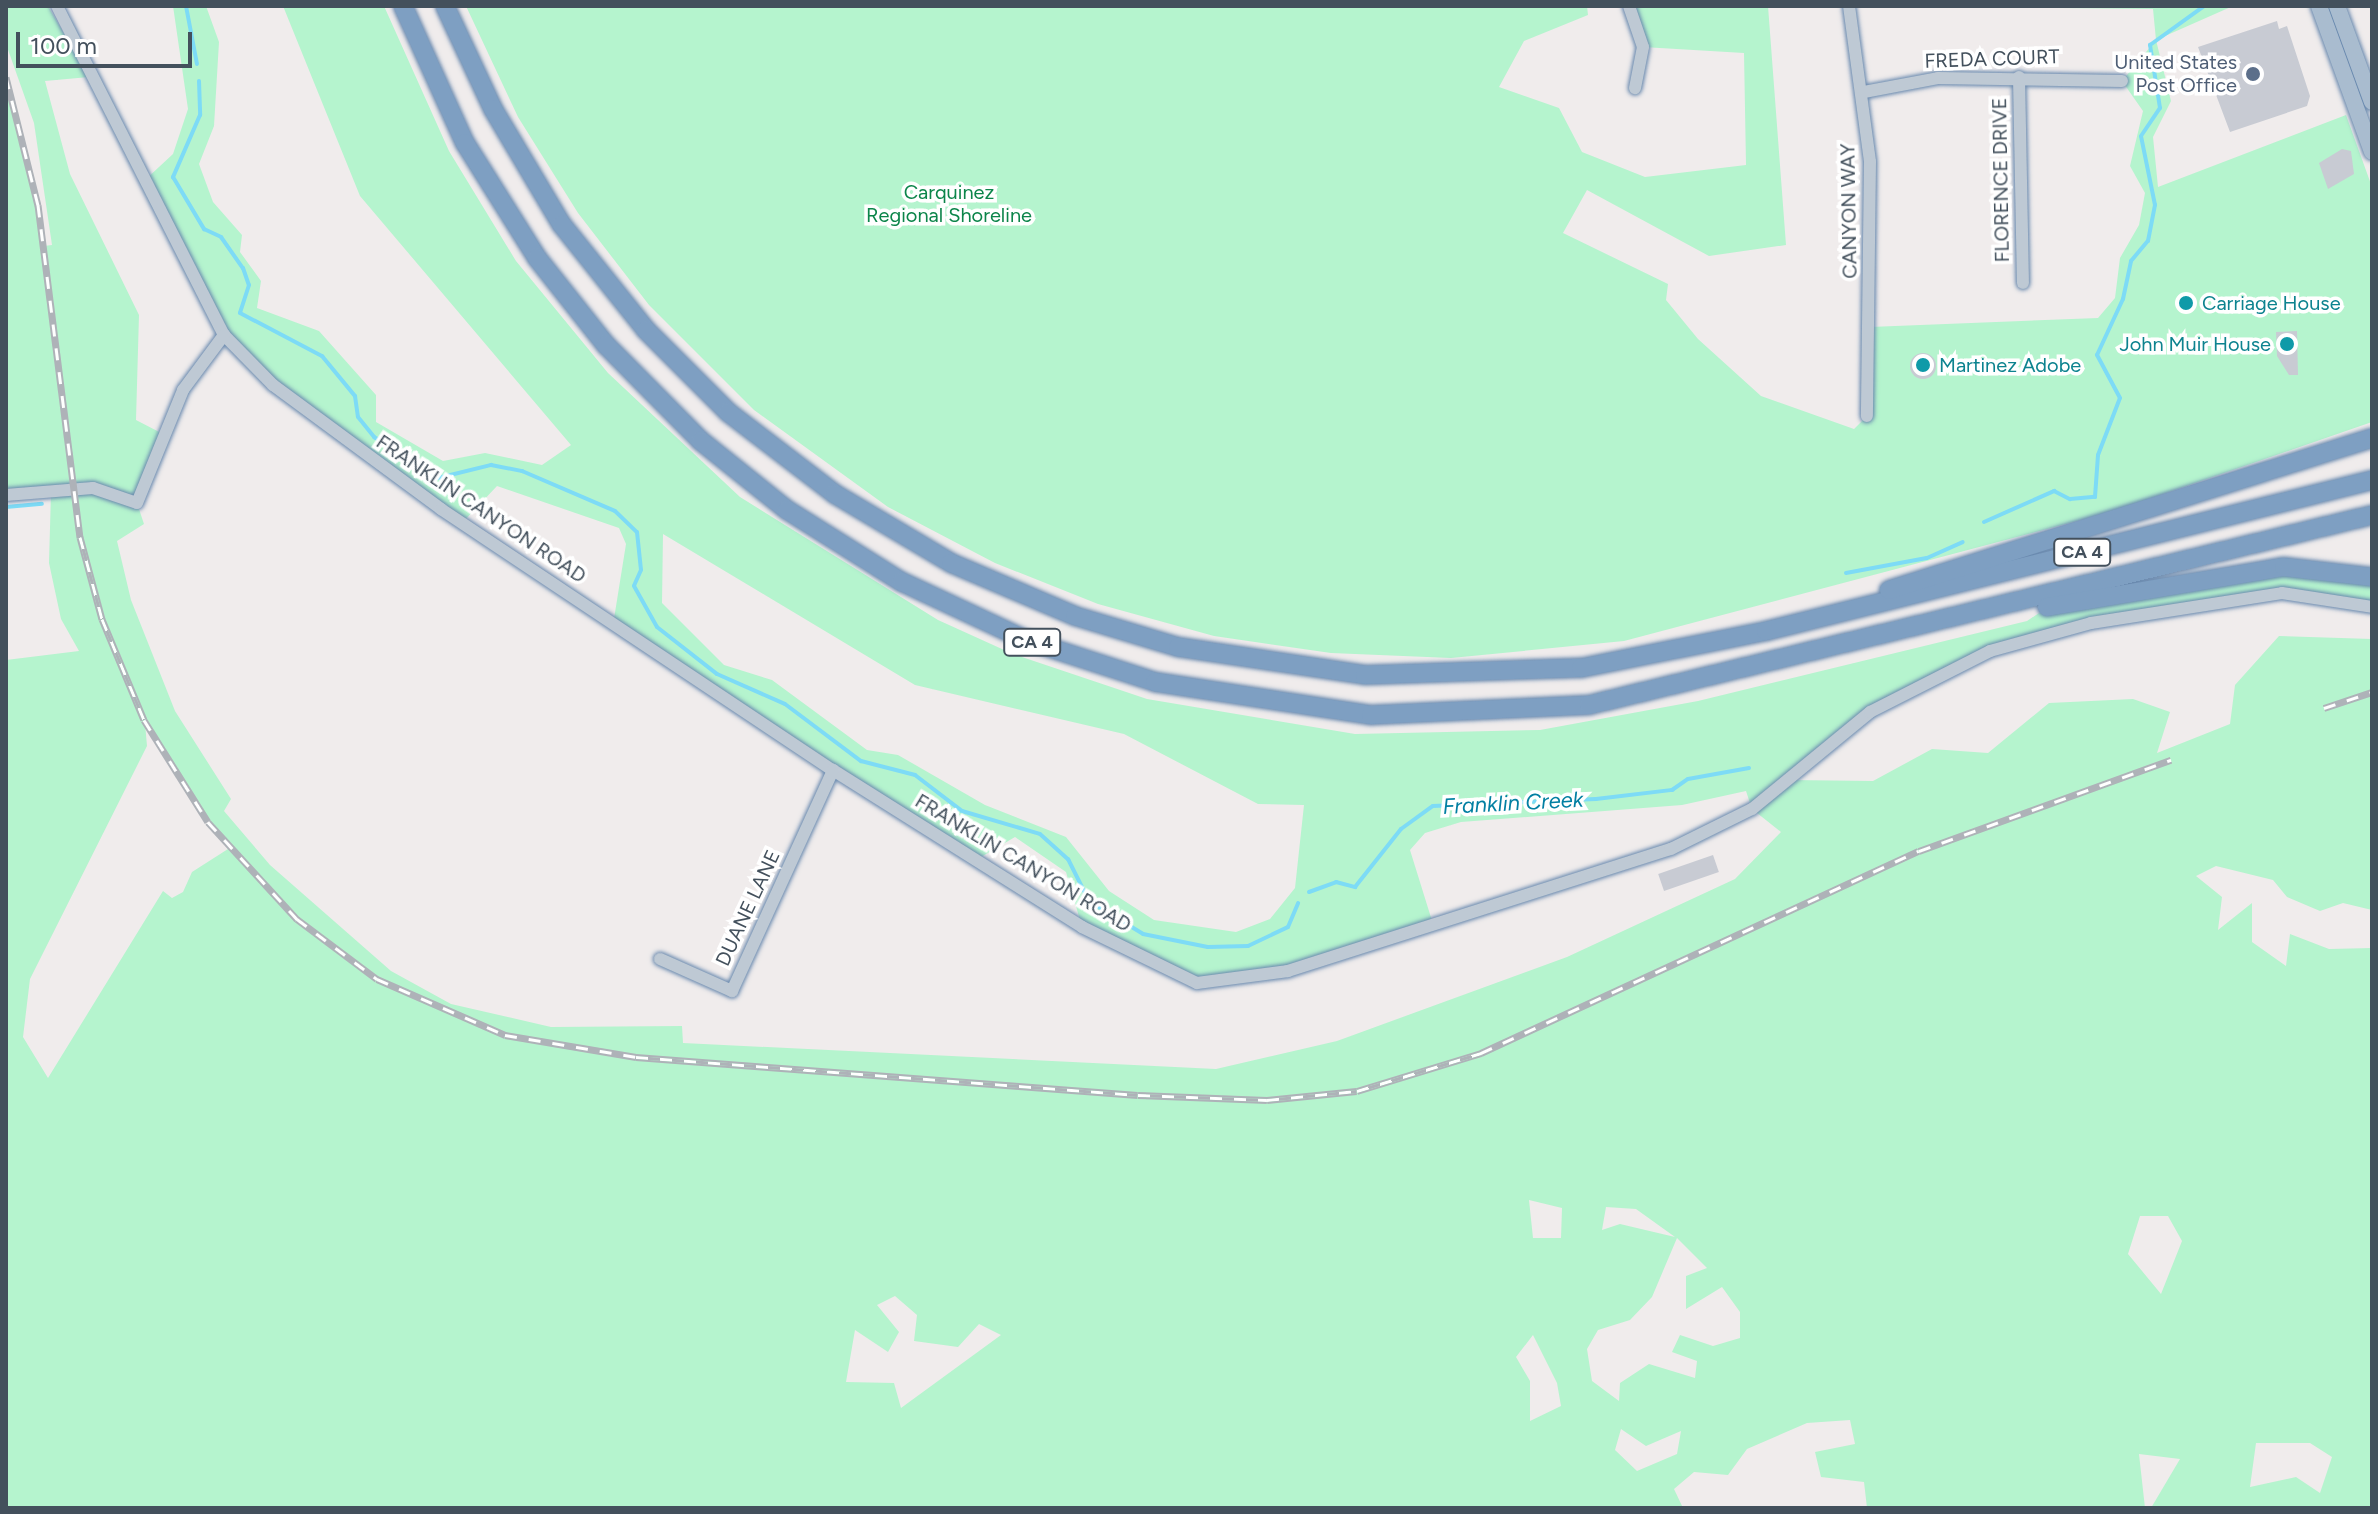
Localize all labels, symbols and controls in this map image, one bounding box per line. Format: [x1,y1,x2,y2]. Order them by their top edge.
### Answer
scale bar [20,16,196,66]
text: 100 m [30,31,97,60]
street label: FREDA COURT [1924,45,2060,73]
place label: United States Post Office [2114,50,2237,97]
marker: United States Post Office [2244,65,2262,83]
street label: FLORENCE DRIVE [1988,97,2014,263]
street label: CANYON WAY [1836,143,1862,279]
park label: Carquinez Regional Shoreline [866,181,1032,228]
place label: Carriage House [2202,291,2341,315]
marker: Carriage House [2177,294,2195,312]
place label: John Muir House [2119,332,2271,356]
marker: John Muir House [2278,335,2296,353]
place label: Martinez Adobe [1939,353,2081,377]
marker: Martinez Adobe [1914,356,1932,374]
street label: FRANKLIN CANYON ROAD [372,430,590,588]
road number: CA 4 [2052,538,2112,566]
road number: CA 4 [1002,628,1062,656]
water label: Franklin Creek [1442,786,1584,820]
street label: FRANKLIN CANYON ROAD [911,789,1135,937]
street label: DUANE LANE [711,846,785,970]

